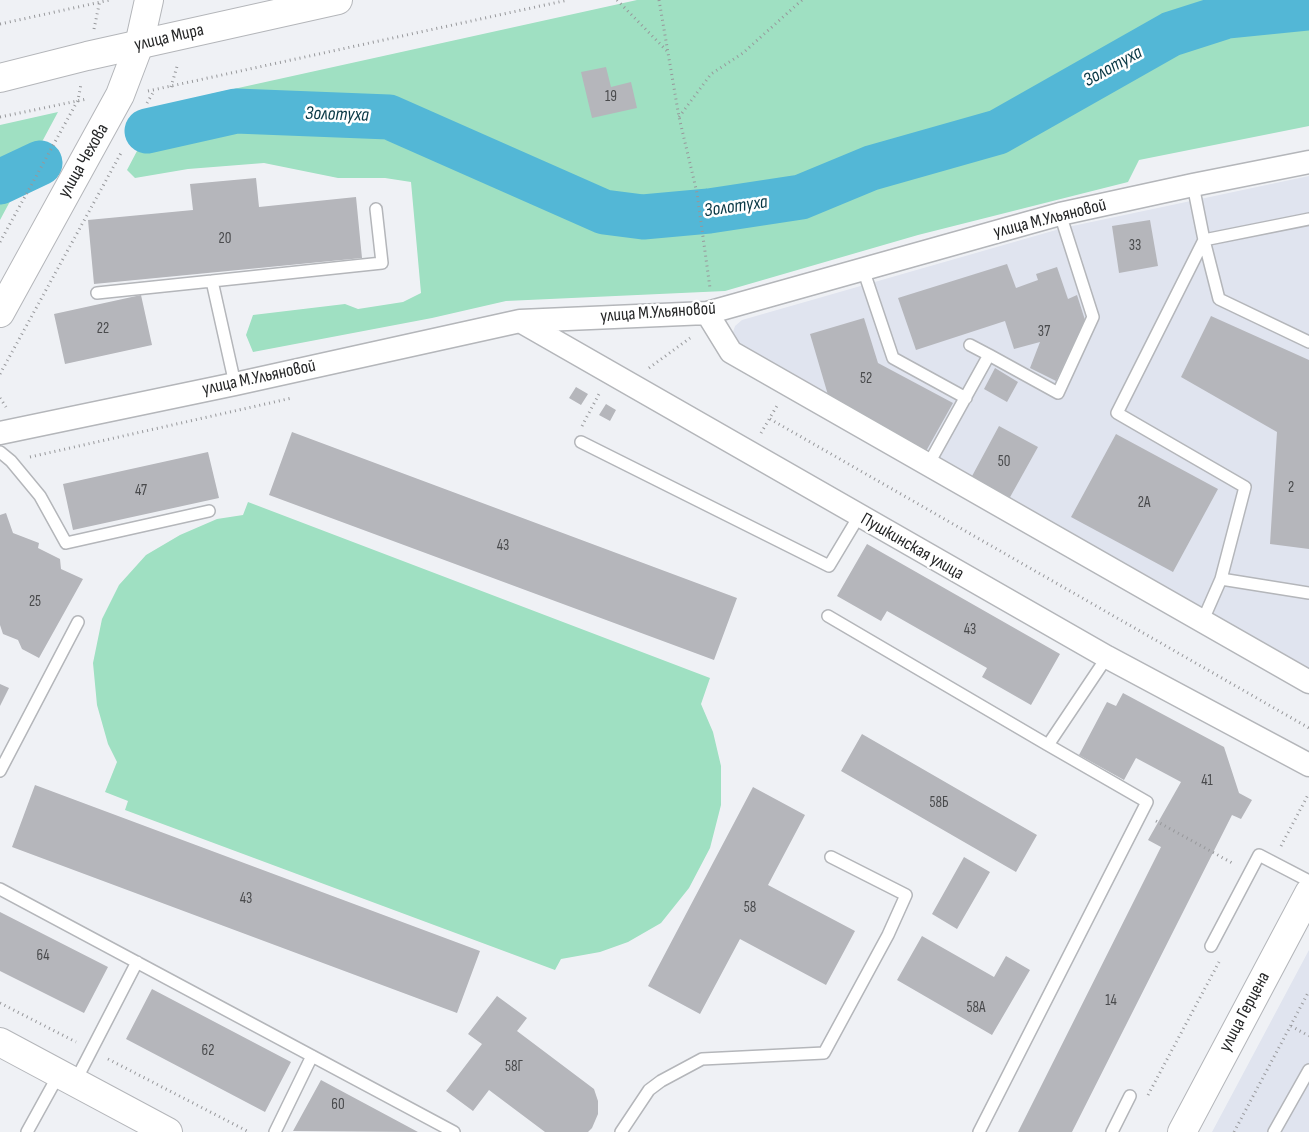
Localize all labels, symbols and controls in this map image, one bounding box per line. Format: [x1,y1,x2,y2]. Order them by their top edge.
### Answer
street label: улица Мира [132,20,206,56]
water label: Золотуха [1080,42,1146,92]
house number: 19 [605,88,617,106]
water label: Золотуха [305,102,369,128]
street label: улица Чехова [54,120,114,202]
water label: Золотуха [703,191,769,223]
street label: улица М.Ульяновой [991,195,1109,243]
house number: 20 [219,230,231,248]
house number: 33 [1129,237,1141,255]
street label: улица М.Ульяновой [600,298,716,328]
house number: 22 [97,320,109,338]
house number: 37 [1038,323,1050,341]
street label: улица М.Ульяновой [200,355,318,401]
house number: 52 [860,370,872,388]
house number: 50 [998,453,1010,471]
house number: 2 [1288,479,1294,497]
house number: 47 [135,482,147,500]
house number: 2А [1138,494,1150,512]
street label: Пушкинская улица [857,509,967,585]
house number: 43 [497,537,509,555]
house number: 25 [29,593,41,611]
house number: 43 [964,621,976,639]
house number: 41 [1201,772,1213,790]
house number: 58Б [929,794,949,812]
house number: 43 [240,890,252,908]
house number: 58 [744,899,756,917]
house number: 64 [36,947,50,965]
street label: улица Герцена [1215,968,1275,1056]
house number: 14 [1105,992,1117,1010]
house number: 58А [966,999,986,1017]
house number: 62 [202,1042,214,1060]
house number: 58Г [505,1058,523,1076]
house number: 60 [331,1096,345,1114]

